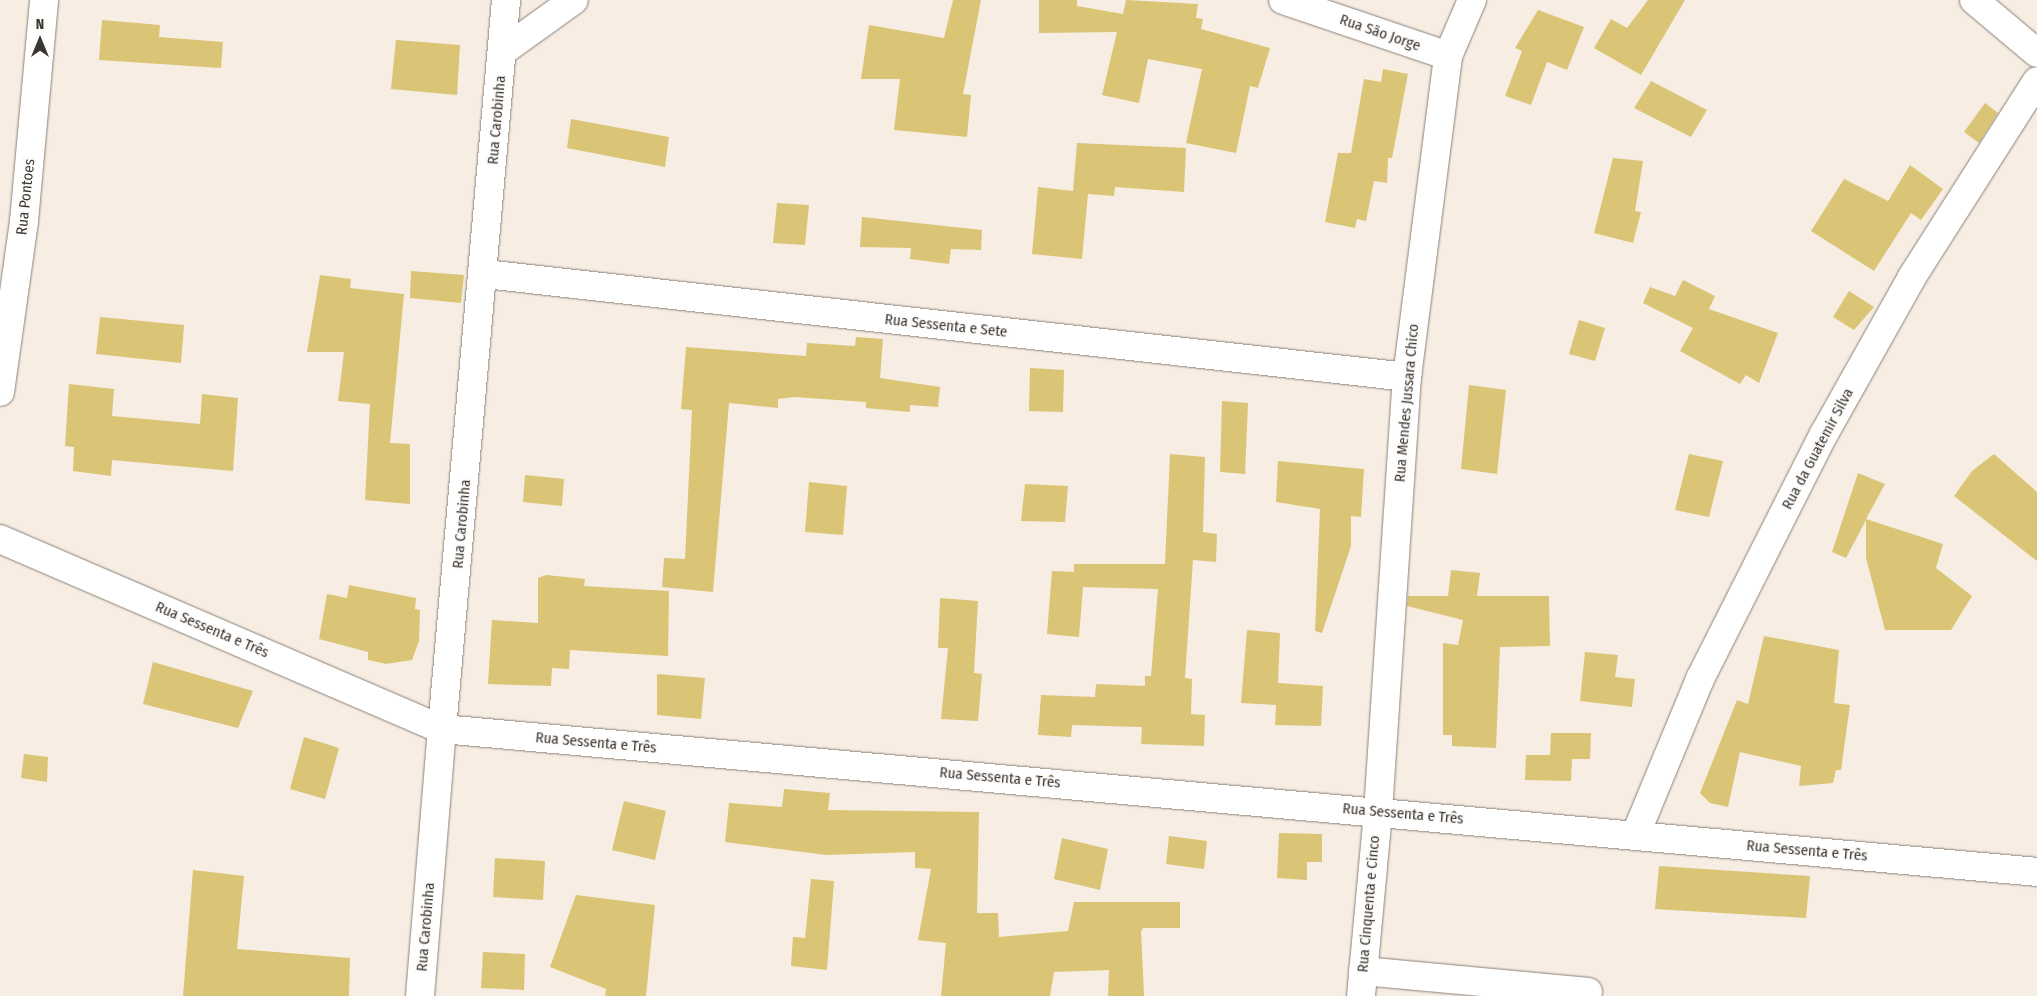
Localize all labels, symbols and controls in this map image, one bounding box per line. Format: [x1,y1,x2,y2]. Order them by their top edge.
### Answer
street label: Rua São Jorge [1337,11,1423,55]
north arrow [15,15,65,65]
text: N [36,16,44,33]
street label: Rua Carobinha [484,75,510,165]
street label: Rua Pontoes [13,158,39,236]
street label: Rua Sessenta e Sete [884,311,1008,341]
street label: Rua Mendes Jussara Chico [1391,323,1423,483]
street label: Rua da Guatemir Silva [1778,385,1858,513]
street label: Rua Carobinha [449,479,475,569]
street label: Rua Sessenta e Três [153,598,271,662]
street label: Rua Sessenta e Três [535,729,657,757]
street label: Rua Sessenta e Três [939,764,1061,792]
street label: Rua Sessenta e Três [1342,800,1464,828]
street label: Rua Cinquenta e Cinco [1354,835,1384,973]
street label: Rua Sessenta e Três [1746,837,1868,865]
street label: Rua Carobinha [413,882,439,972]

